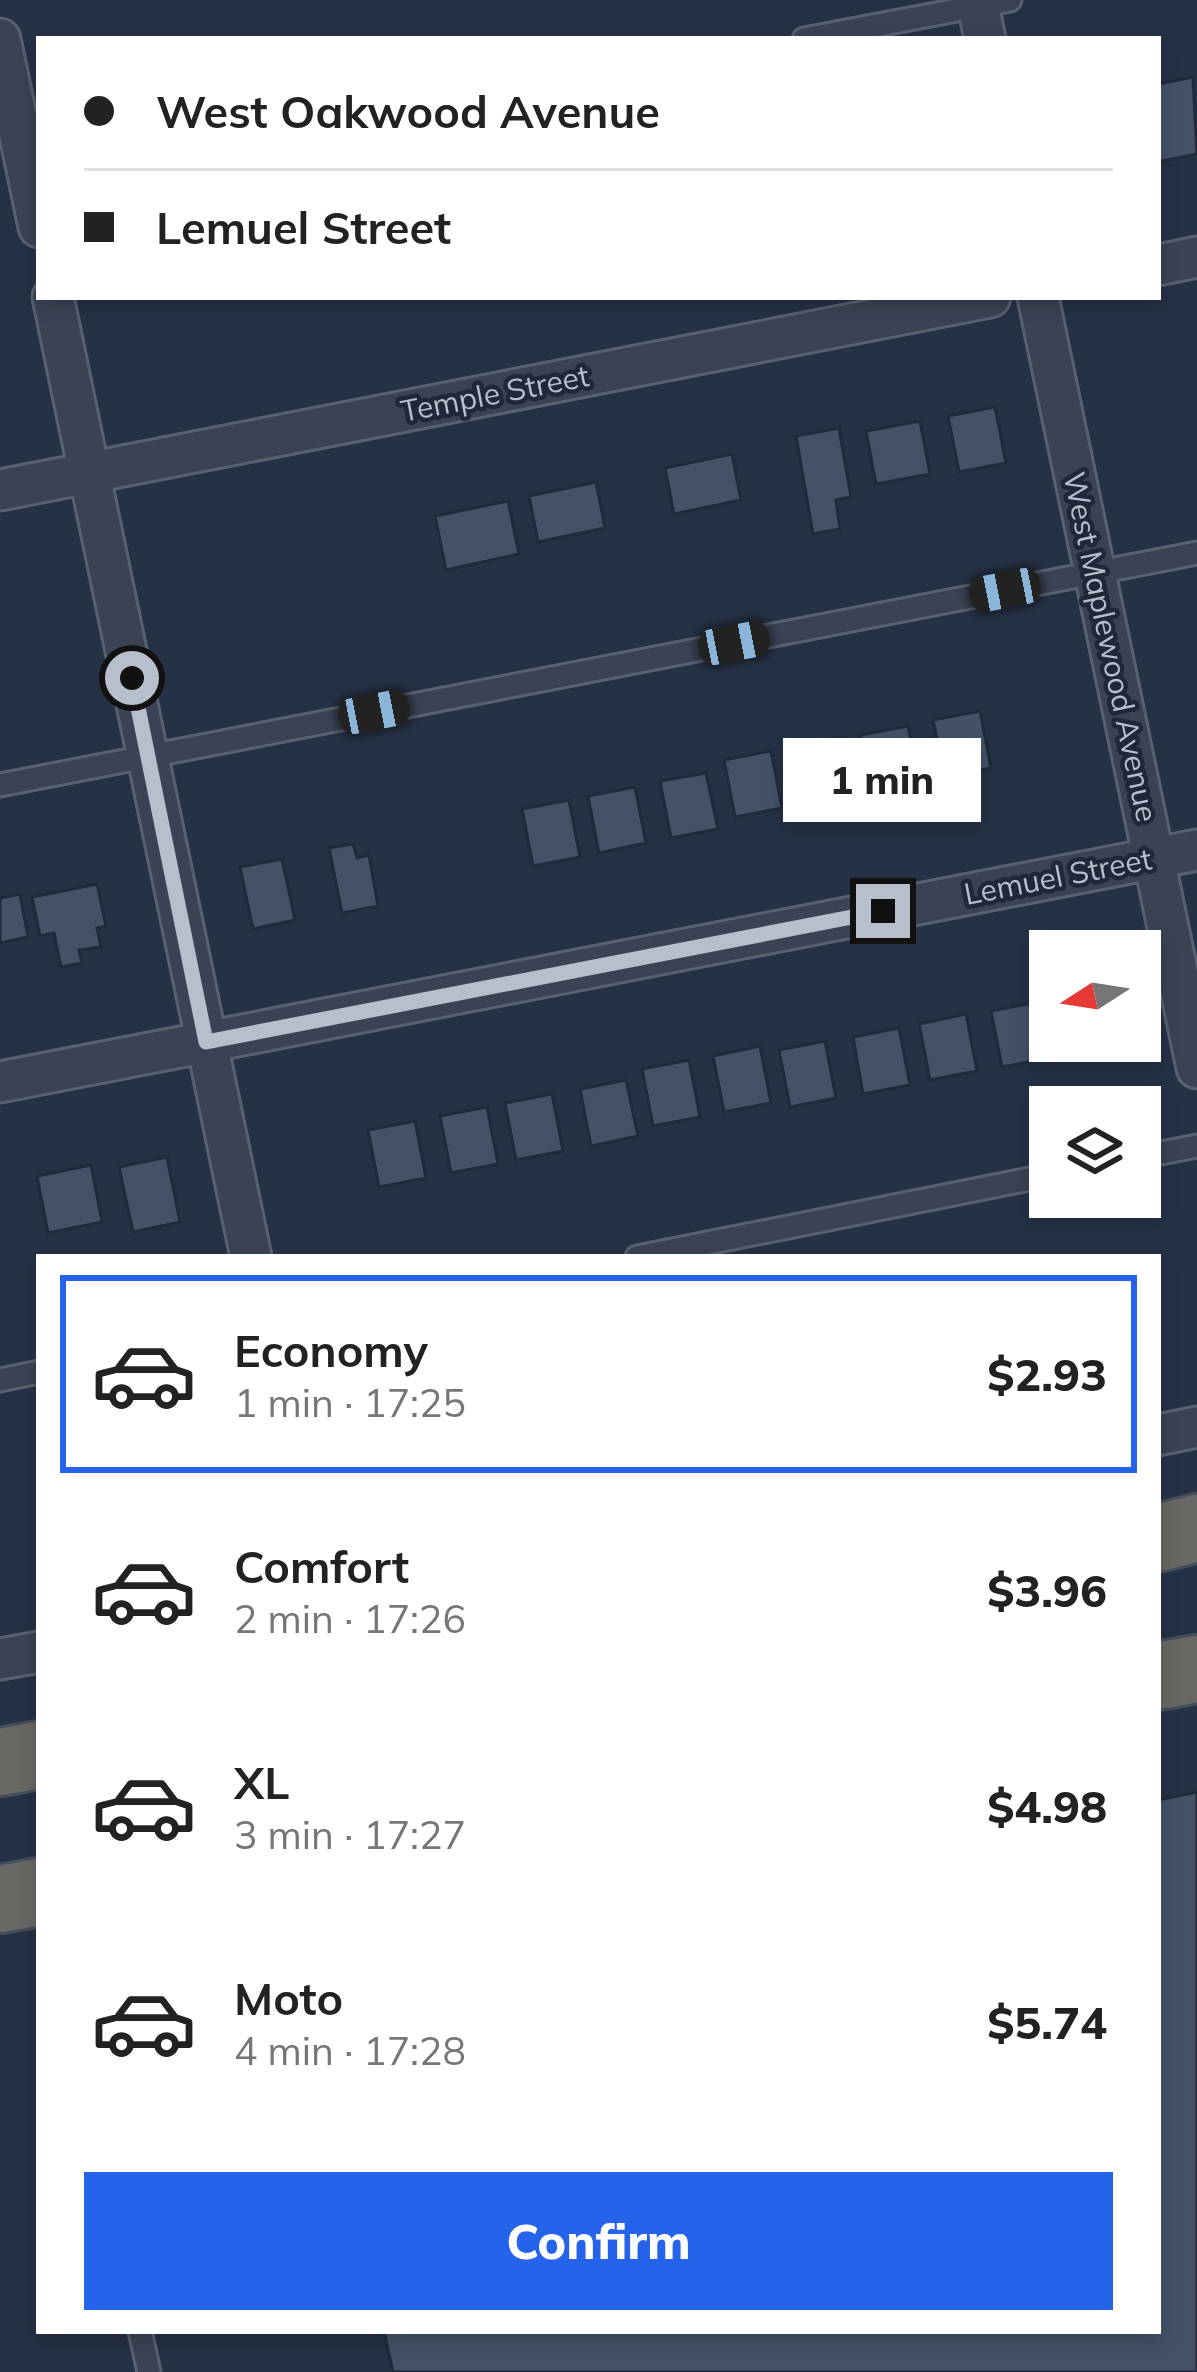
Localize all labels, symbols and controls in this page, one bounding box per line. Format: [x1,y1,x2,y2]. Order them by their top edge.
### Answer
text: West Oakwood Avenue [156,83,660,139]
text: Lemuel Street [156,199,451,255]
street label: Temple Street [398,356,592,430]
street label: West Maplewood Avenue [1055,469,1167,825]
car [966,565,1044,615]
car [695,618,773,668]
route start [105,651,159,705]
car [335,687,413,737]
callout: 1 min [784,737,982,821]
text: 1 min [830,755,934,804]
street label: Lemuel Street [961,839,1155,913]
route end [856,884,910,938]
north arrow [1029,930,1161,1062]
map controls [1029,930,1161,1218]
button: layers [1029,1086,1161,1218]
icon: car [90,1320,198,1428]
text: Economy [234,1322,428,1378]
text: $2.93 [987,1346,1107,1402]
text: 1 min · 17:25 [234,1378,466,1427]
icon: car [90,1536,198,1644]
text: Comfort [234,1538,409,1594]
text: $3.96 [987,1562,1107,1618]
text: 2 min · 17:26 [234,1594,466,1643]
icon: car [90,1752,198,1860]
text: XL [234,1754,289,1810]
text: $4.98 [987,1778,1107,1834]
text: 3 min · 17:27 [234,1810,466,1859]
icon: car [90,1968,198,2076]
text: Moto [234,1970,343,2026]
text: $5.74 [987,1994,1107,2050]
text: 4 min · 17:28 [234,2026,466,2075]
button: Confirm [84,2172,1113,2310]

